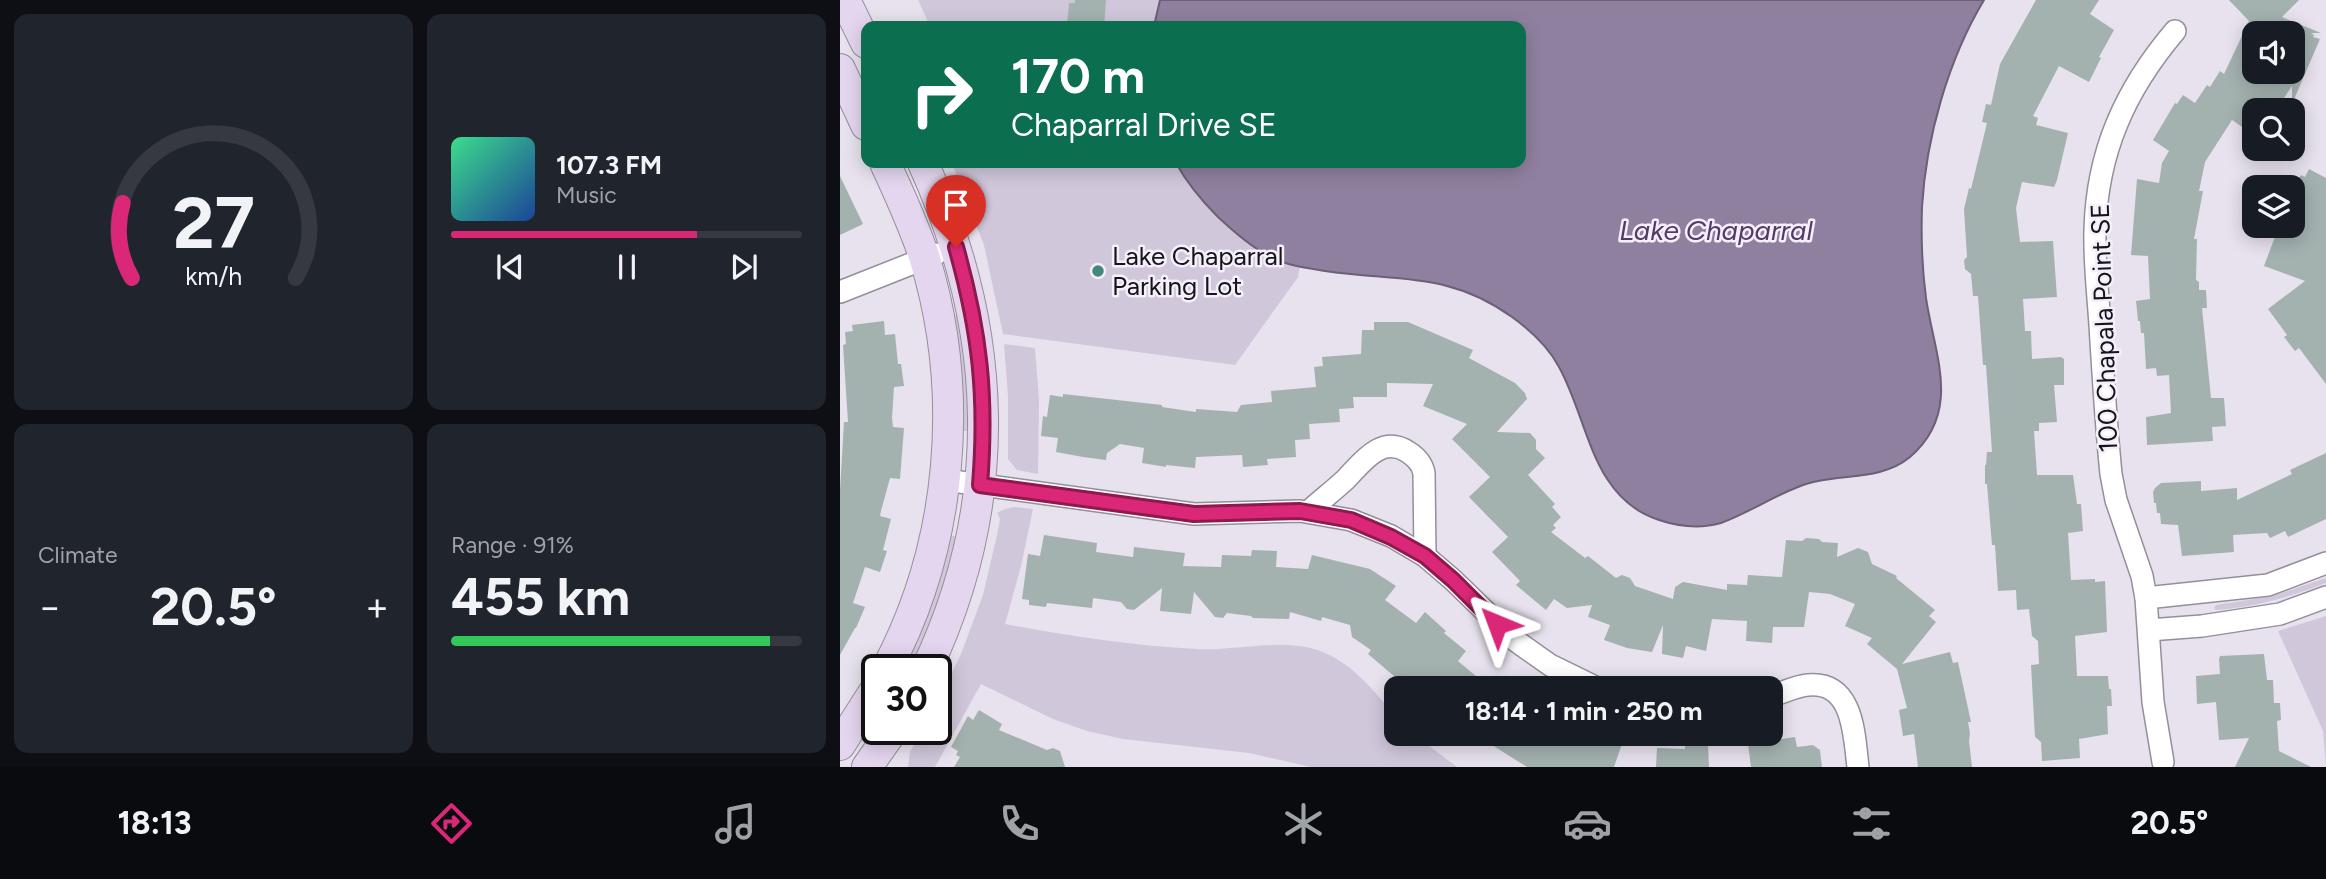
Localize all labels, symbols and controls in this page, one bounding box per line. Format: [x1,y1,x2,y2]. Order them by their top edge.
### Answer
map controls [2242,21,2305,238]
button: sound [2242,21,2305,84]
text: 170 m [1011,46,1145,105]
icon: right [896,49,987,140]
button: search [2242,98,2305,161]
text: Chaparral Drive SE [1011,106,1277,144]
text: 107.3 FM [556,149,662,181]
pin [926,175,986,247]
button: layers [2242,175,2305,238]
text: 27 [172,179,255,266]
text: Music [556,181,617,209]
icon: arrive [937,186,975,224]
street label: 100 Chapala Point SE [2084,203,2124,453]
water label: Lake Chaparral [1619,213,1814,247]
place label: Lake Chaparral Parking Lot [1112,240,1283,302]
icon: previous [491,248,529,286]
icon: pause [608,248,646,286]
icon: next [725,248,763,286]
text: km/h [185,261,242,291]
marker: Lake Chaparral Parking Lot [1090,263,1106,279]
text: Range · 91% [451,531,574,559]
text: Climate [38,541,117,569]
text: 455 km [451,566,630,628]
text: 20.5° [150,576,277,638]
text: − [38,584,62,630]
text: + [365,584,389,630]
position arrow [1460,587,1534,661]
speed limit sign: 30 [861,654,952,745]
text: 18:14 · 1 min · 250 m [1465,695,1702,727]
icon: directions [427,799,476,848]
icon: music [711,799,760,848]
icon: phone [995,799,1044,848]
icon: climate [1279,799,1328,848]
icon: car [1563,799,1612,848]
icon: filters [1847,799,1896,848]
text: 18:13 [118,804,192,842]
text: 20.5° [2131,804,2208,842]

